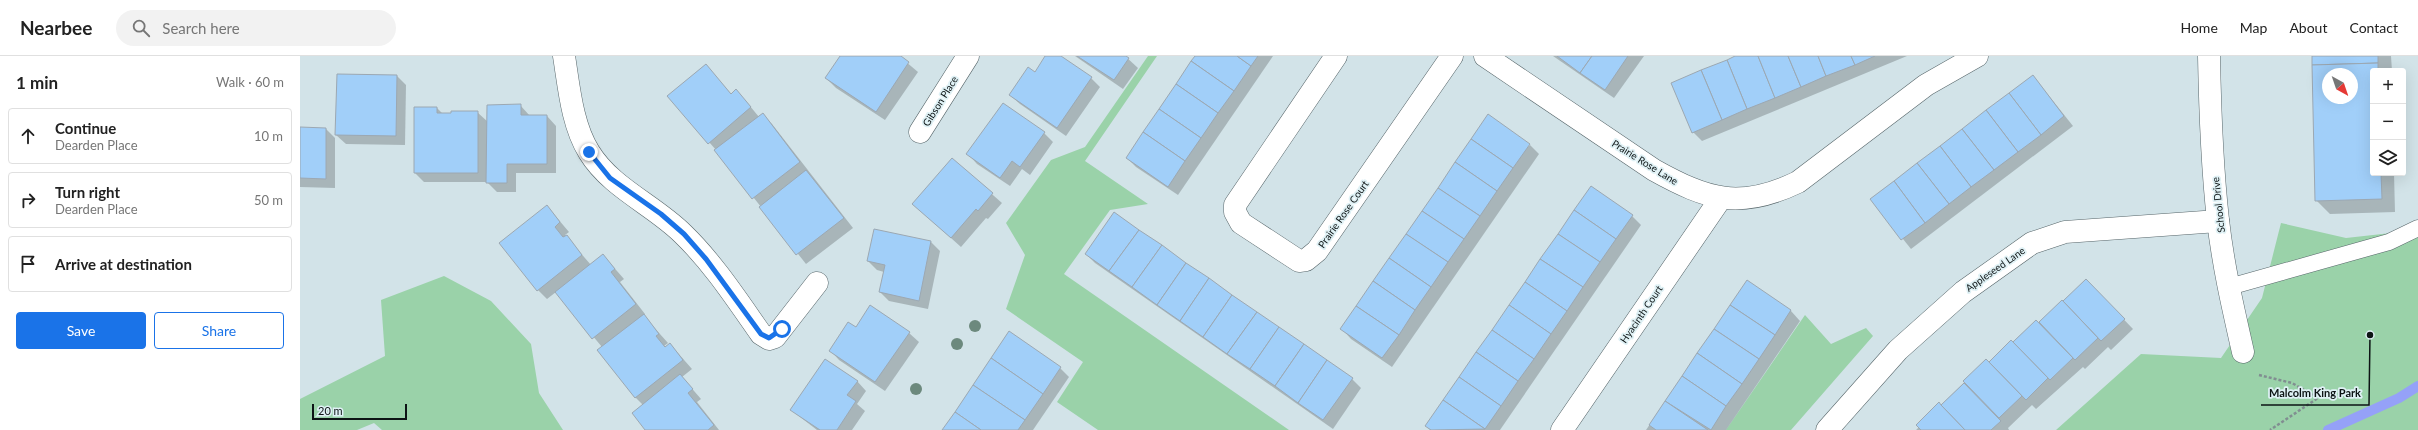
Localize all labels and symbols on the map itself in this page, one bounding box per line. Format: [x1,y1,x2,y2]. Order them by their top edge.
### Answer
north arrow [2322,68,2358,104]
street label: Gibson Place [920,74,960,128]
street label: Prairie Rose Lane [1610,137,1680,187]
route end [580,143,598,161]
street label: School Drive [2209,177,2227,233]
street label: Prairie Rose Court [1315,178,1371,250]
street label: Appleseed Lane [1963,244,2027,294]
street label: Hyacinth Court [1617,283,1665,345]
route start [773,320,791,338]
callout: Malcolm King Park [2261,382,2369,405]
text: Malcolm King Park [2269,386,2361,399]
scale bar [312,402,407,421]

